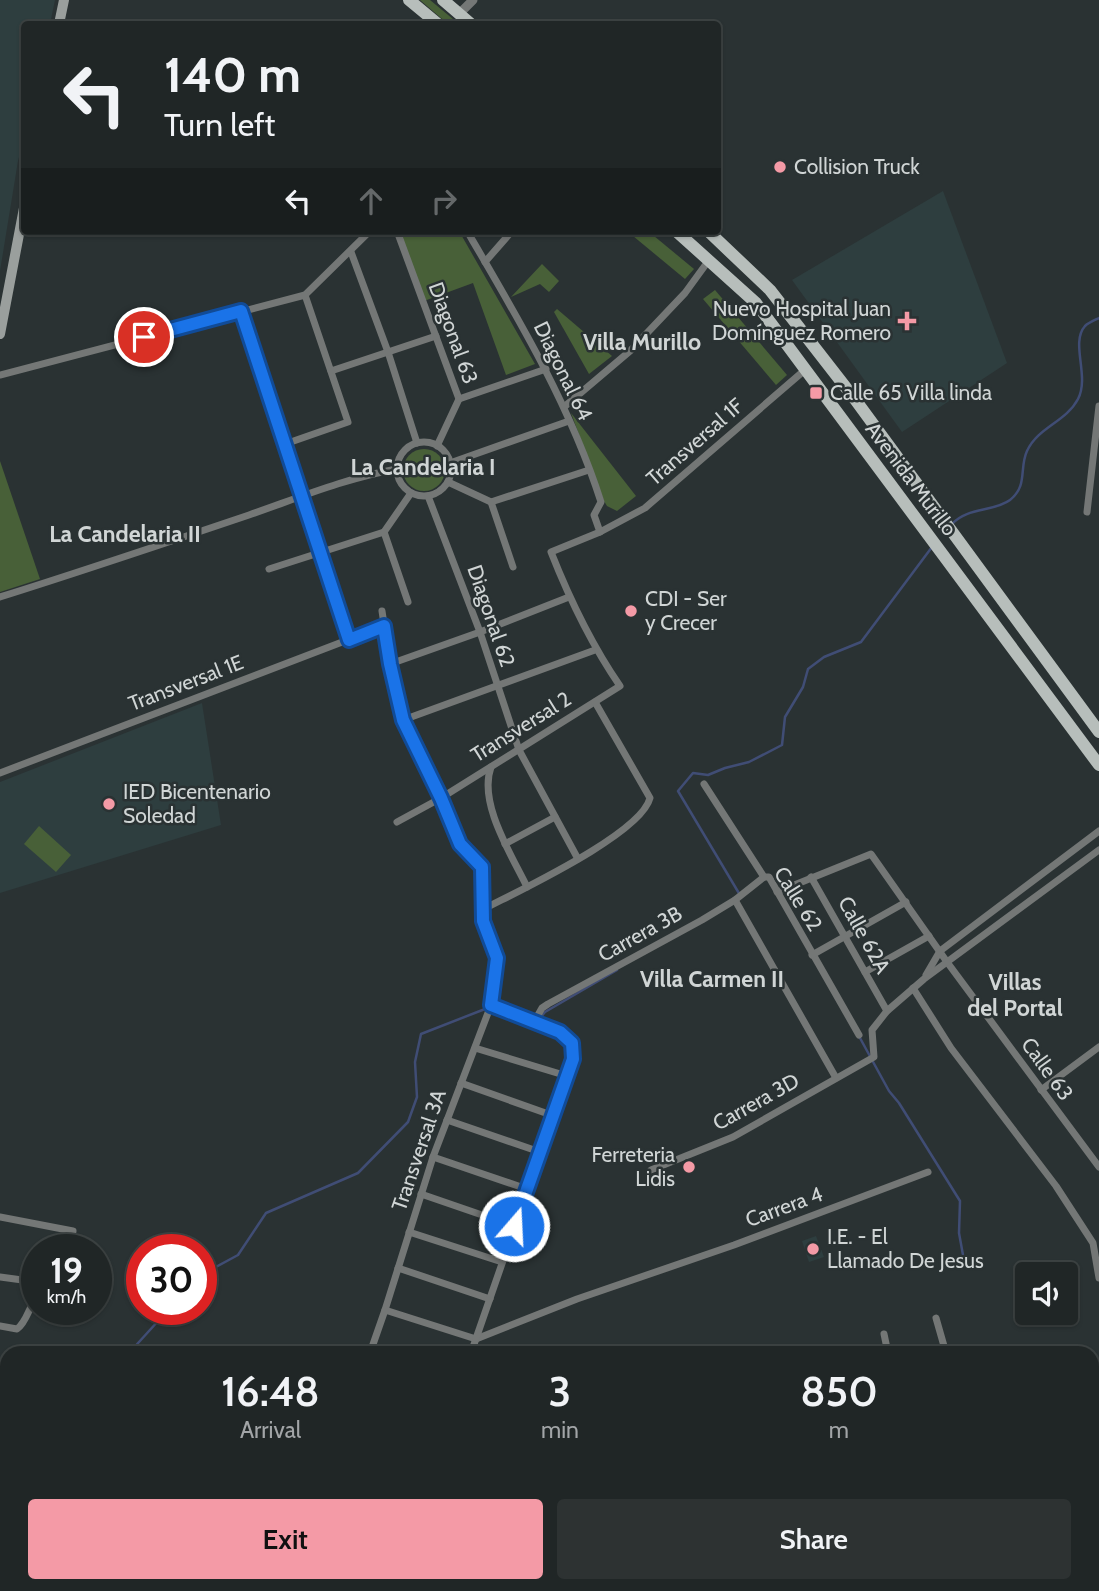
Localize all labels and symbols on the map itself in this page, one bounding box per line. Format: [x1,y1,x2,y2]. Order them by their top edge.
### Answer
place label: Collision Truck [794,154,920,179]
marker: Collision Truck [772,159,788,175]
street label: Diagonal 63 [424,279,483,387]
place label: Nuevo Hospital Juan Domínguez Romero [712,296,891,345]
pin [114,307,174,367]
marker: Nuevo Hospital Juan Domínguez Romero [897,311,917,331]
street label: Diagonal 64 [529,317,598,424]
district label: Villa Murillo [583,328,701,356]
place label: Calle 65 Villa linda [830,380,992,405]
marker: Calle 65 Villa linda [808,385,824,401]
street label: Transversal 1F [641,393,748,490]
street label: Avenida Murillo [860,417,962,541]
district label: La Candelaria I [351,453,496,481]
district label: La Candelaria II [49,520,201,548]
street label: Diagonal 62 [462,562,521,670]
place label: CDI - Ser y Crecer [645,586,727,635]
marker: CDI - Ser y Crecer [623,603,639,619]
street label: Transversal 1E [125,649,247,716]
street label: Transversal 2 [466,686,575,767]
place label: IED Bicentenario Soledad [123,779,271,828]
marker: IED Bicentenario Soledad [101,796,117,812]
street label: Calle 62 [769,862,828,936]
street label: Calle 62A [833,892,896,978]
street label: Carrera 3B [593,900,686,967]
district label: Villa Carmen II [640,965,784,993]
district label: Villas del Portal [967,968,1063,1022]
street label: Calle 63 [1016,1032,1079,1105]
street label: Carrera 3D [708,1068,803,1135]
street label: Transversal 3A [386,1086,451,1214]
place label: Ferreteria Lidis [592,1142,675,1191]
marker: Ferreteria Lidis [681,1159,697,1175]
street label: Carrera 4 [742,1181,826,1232]
position arrow [477,1189,551,1263]
place label: I.E. - El Llamado De Jesus [827,1224,984,1273]
speed limit sign: 30 [126,1234,217,1325]
marker: I.E. - El Llamado De Jesus [805,1241,821,1257]

